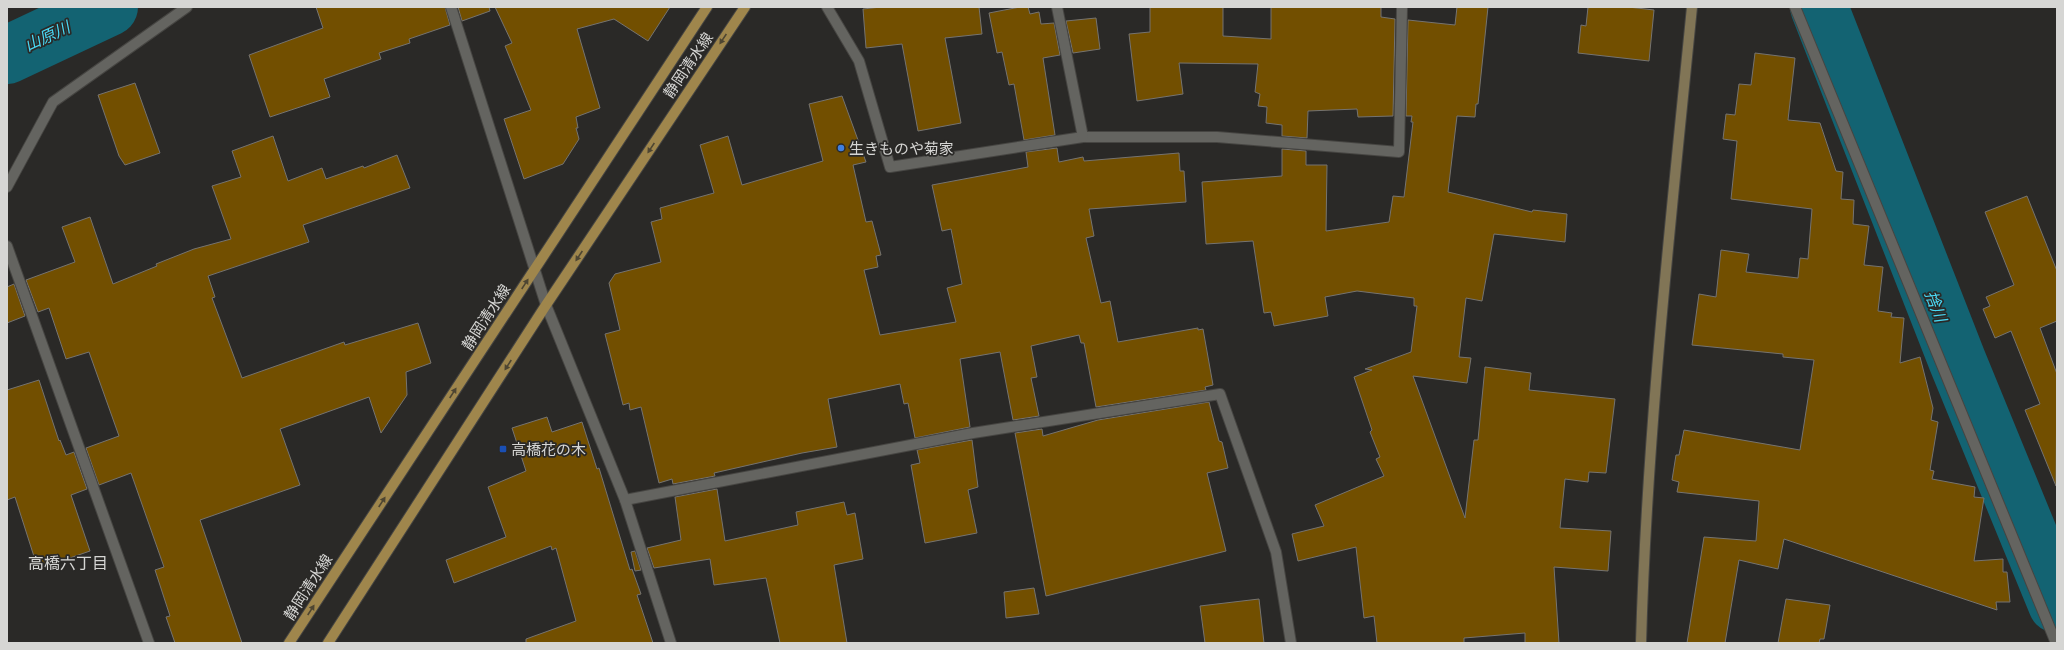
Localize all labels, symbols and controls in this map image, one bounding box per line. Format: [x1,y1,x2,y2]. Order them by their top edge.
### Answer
water label: 山原川 [21,16,75,55]
street label: 静岡清水線 [659,29,717,101]
one-way arrow [719,34,727,45]
place label: 生きものや菊家 [849,139,954,158]
one-way arrow [647,143,655,153]
marker: 生きものや菊家 [836,143,846,153]
one-way arrow [575,251,583,261]
one-way arrow [521,279,529,290]
street label: 静岡清水線 [458,280,514,354]
water label: 捨川 [1921,287,1952,326]
one-way arrow [504,360,512,370]
one-way arrow [450,387,457,399]
place label: 高橋花の木 [511,440,586,459]
marker: 高橋花の木 [498,444,508,454]
one-way arrow [378,497,386,507]
street label: 静岡清水線 [280,550,336,624]
district label: 高橋六丁目 [28,553,108,573]
one-way arrow [307,605,315,616]

